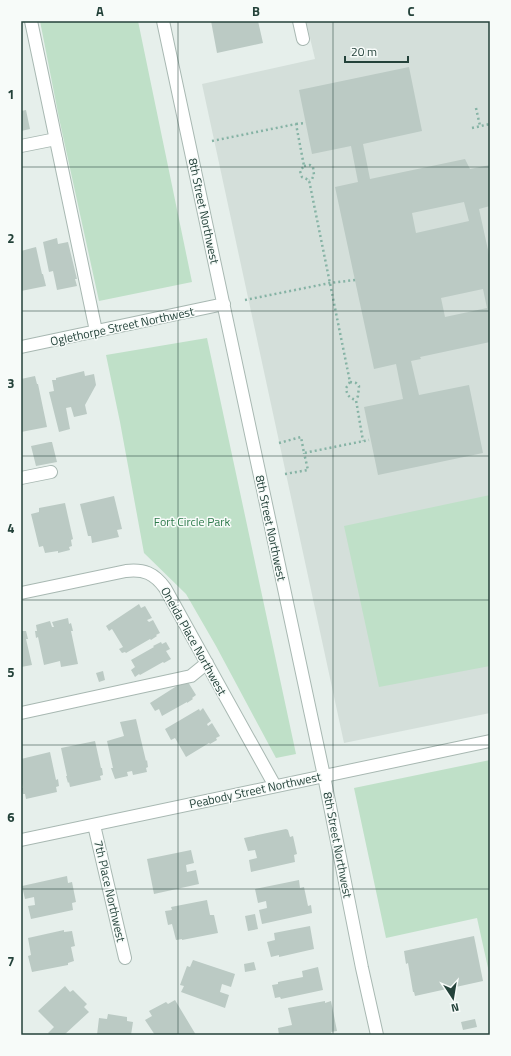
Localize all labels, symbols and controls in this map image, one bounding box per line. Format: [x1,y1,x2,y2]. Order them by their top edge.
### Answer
text: A [96,1,104,21]
text: B [252,1,260,21]
text: C [407,1,415,21]
scale bar [345,38,408,64]
text: 20 m [351,42,377,61]
text: 1 [7,84,15,104]
street label: 8th Street Northwest [184,156,225,266]
text: 2 [7,228,15,248]
street label: Oglethorpe Street Northwest [48,301,196,351]
text: 3 [7,373,15,393]
street label: 8th Street Northwest [251,473,292,583]
park label: Fort Circle Park [154,512,230,531]
text: 4 [7,518,15,538]
street label: Oneida Place Northwest [156,583,232,700]
text: 5 [7,662,15,682]
street label: Peabody Street Northwest [187,767,323,813]
street label: 8th Street Northwest [318,790,358,900]
text: 6 [7,807,15,827]
street label: 7th Place Northwest [89,838,131,944]
text: 7 [7,951,15,971]
north arrow [433,978,473,1018]
text: N [450,999,460,1016]

